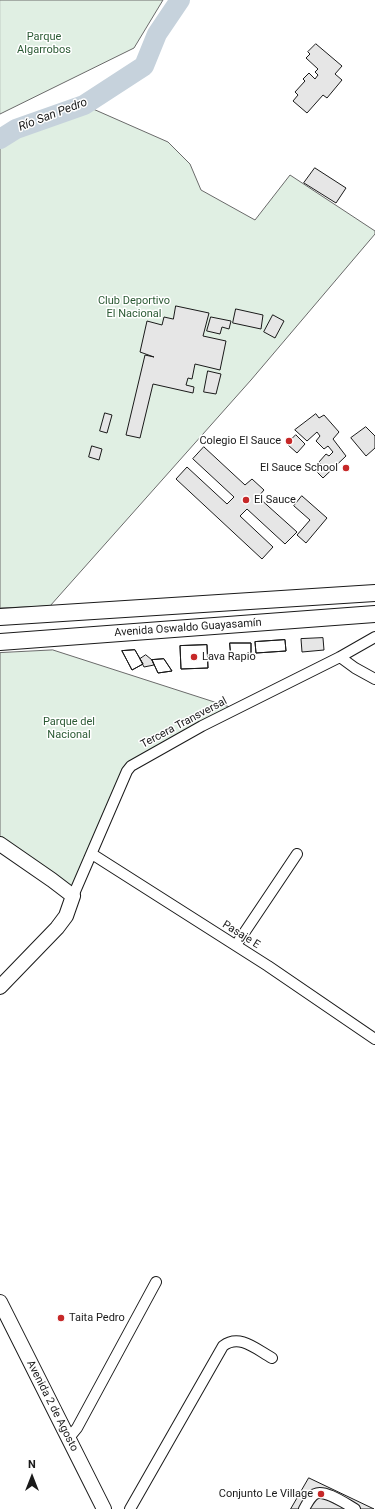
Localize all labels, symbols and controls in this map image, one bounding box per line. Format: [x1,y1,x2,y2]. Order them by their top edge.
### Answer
park label: Parque Algarrobos [17,30,71,56]
water label: Río San Pedro [16,95,90,135]
park label: Club Deportivo El Nacional [98,294,170,320]
place label: Colegio El Sauce [199,434,281,448]
marker: Colegio El Sauce [284,436,294,446]
place label: El Sauce School [260,461,338,475]
marker: El Sauce School [341,463,351,473]
place label: El Sauce [254,493,296,507]
marker: El Sauce [241,495,251,505]
street label: Avenida Oswaldo Guayasamín [114,616,262,640]
place label: Lava Rapio [202,650,256,664]
marker: Lava Rapio [189,652,199,662]
street label: Tercera Transversal [139,695,229,751]
park label: Parque del Nacional [43,715,95,741]
street label: Pasaje E [220,918,262,952]
place label: Taita Pedro [69,1311,125,1325]
marker: Taita Pedro [56,1313,66,1323]
street label: Avenida 2 de Agosto [23,1358,81,1454]
north arrow [12,1457,52,1497]
text: N [28,1458,36,1471]
place label: Conjunto Le Village [219,1487,313,1501]
marker: Conjunto Le Village [316,1489,326,1499]

